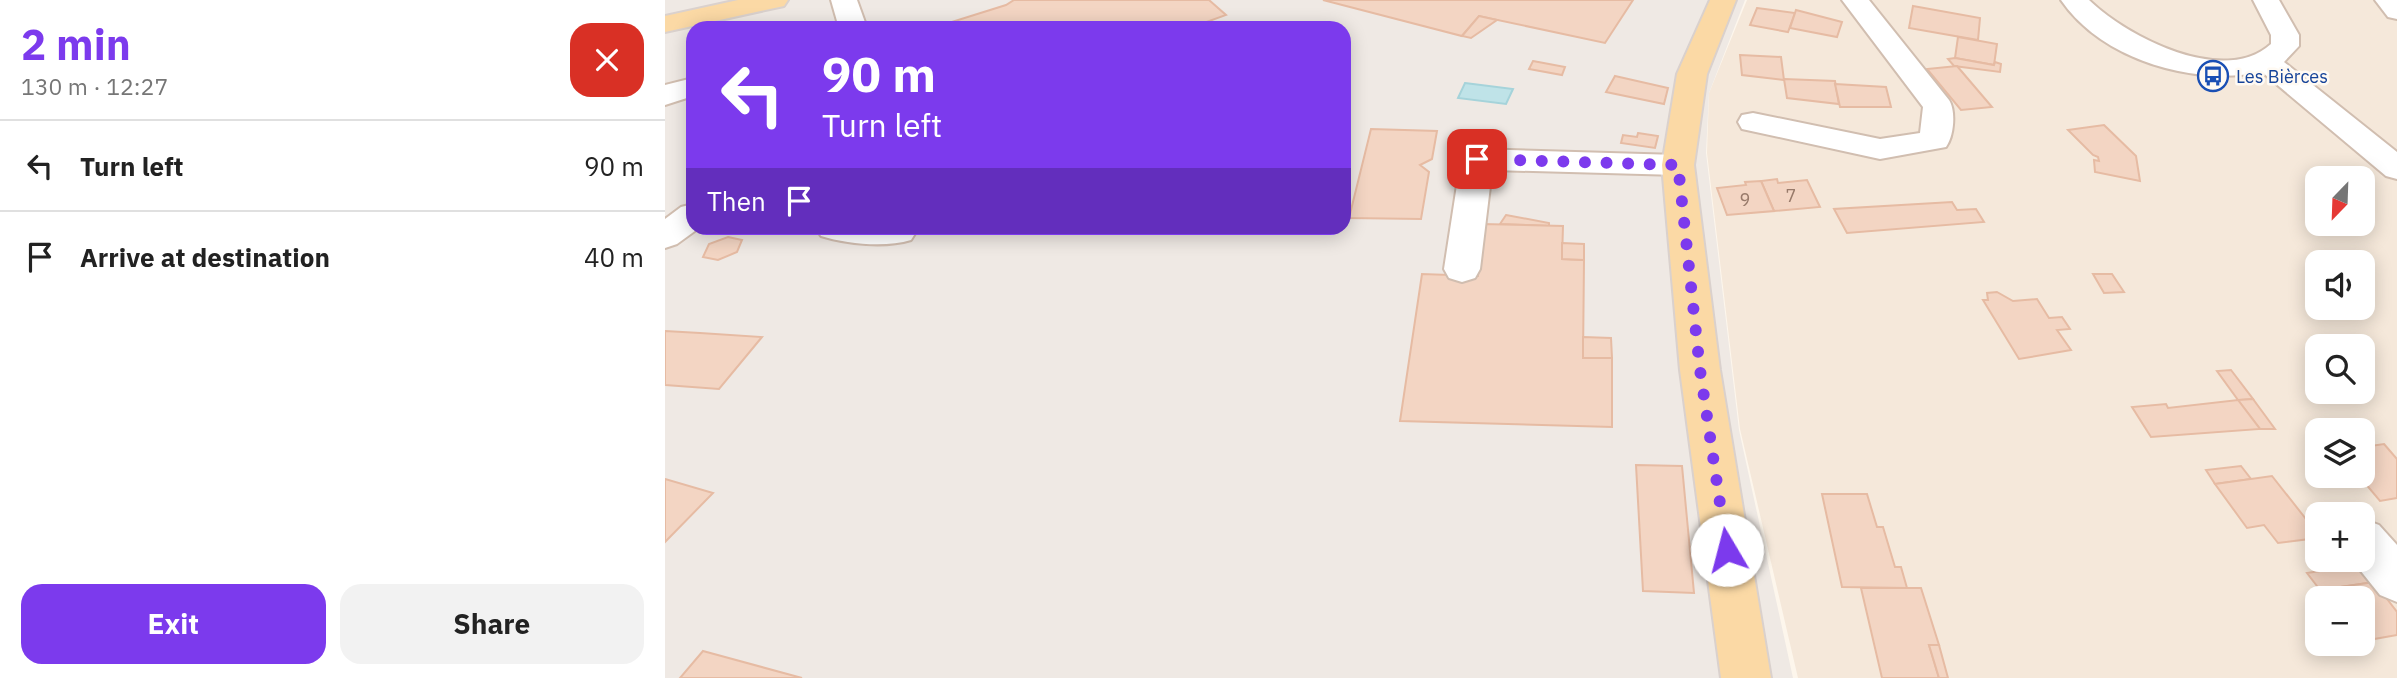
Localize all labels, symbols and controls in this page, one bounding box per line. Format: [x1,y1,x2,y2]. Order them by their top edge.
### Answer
text: 2 min [21,17,131,72]
button: close [570,23,644,97]
text: 90 m [822,42,936,105]
icon: left [707,49,798,140]
bus stop icon: Les Bièrces [2196,59,2230,93]
place label: Les Bièrces [2236,65,2328,88]
text: 130 m · 12:27 [21,71,168,101]
text: Turn left [822,104,942,146]
pin [1447,129,1507,189]
icon: arrive [1458,140,1496,178]
icon: left [21,147,59,185]
text: Turn left [80,149,183,183]
text: 90 m [584,149,644,183]
north arrow [2305,166,2375,236]
map controls [2305,166,2375,656]
icon: arrive [780,182,818,220]
text: Then [707,184,766,218]
house number: 7 [1786,184,1796,207]
house number: 9 [1740,188,1750,211]
icon: arrive [21,238,59,276]
text: Arrive at destination [80,240,330,274]
text: 40 m [584,240,644,274]
button: sound [2305,250,2375,320]
button: search [2305,334,2375,404]
button: layers [2305,418,2375,488]
button: + [2305,502,2375,572]
position arrow [1690,513,1764,587]
button: Exit [21,584,326,664]
button: Share [340,584,644,664]
button: − [2305,586,2375,656]

